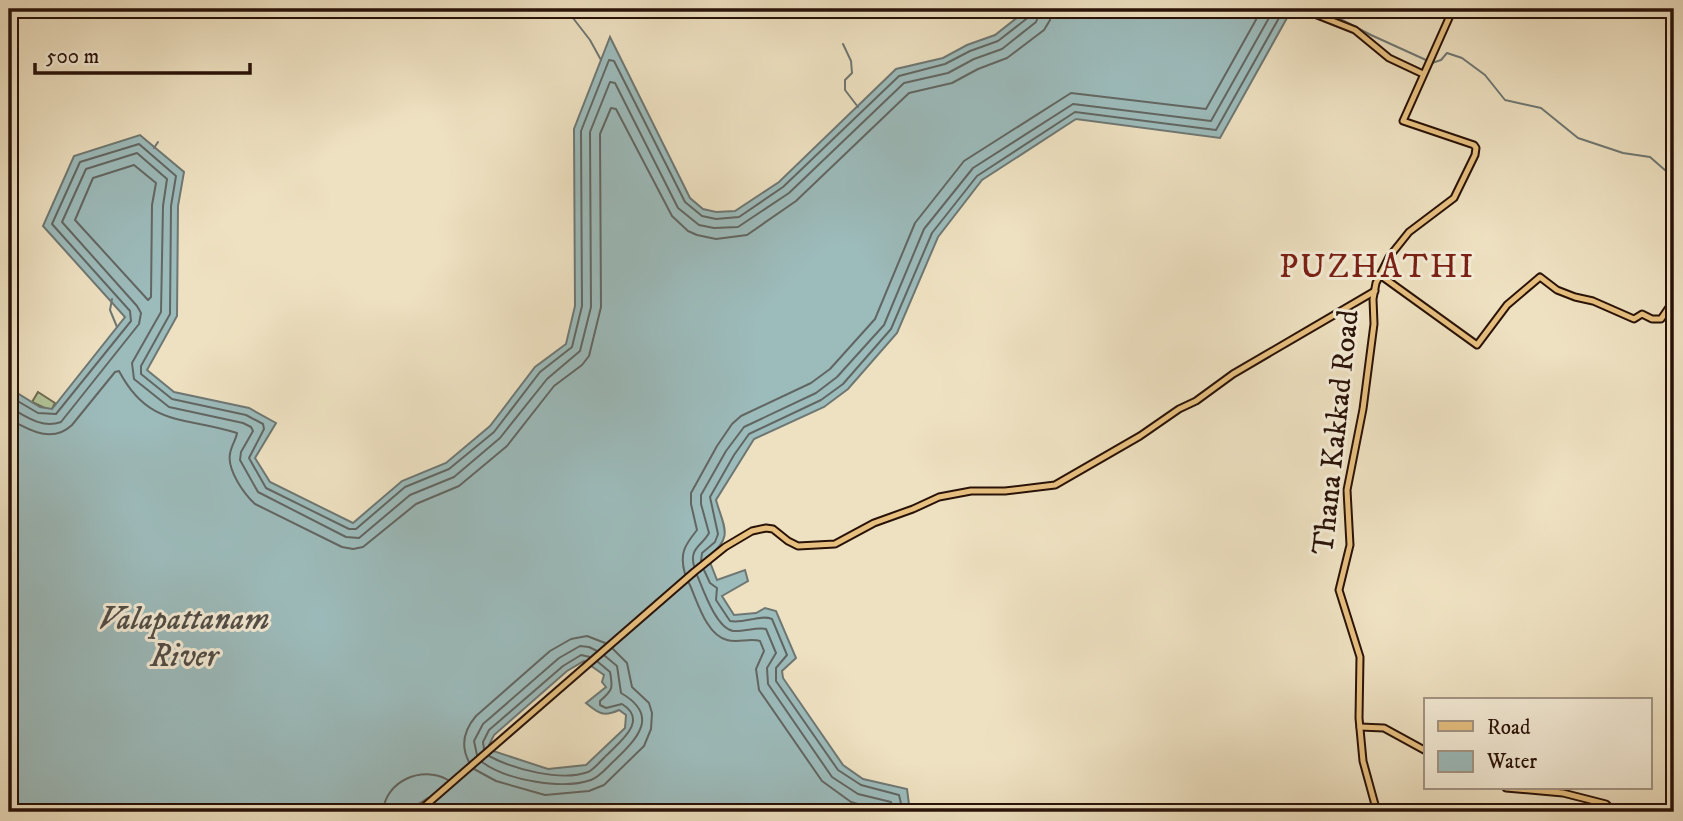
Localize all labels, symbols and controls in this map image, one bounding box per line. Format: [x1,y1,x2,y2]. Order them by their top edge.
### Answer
scale bar [35,32,250,76]
text: 500 m [46,44,100,70]
district label: PUZHATHI [1279,247,1475,288]
street label: Thana Kakkad Road [1305,308,1368,556]
water label: Valapattanam River [99,600,269,677]
legend [1424,698,1652,790]
text: Road [1487,715,1531,741]
text: Water [1486,749,1537,775]

